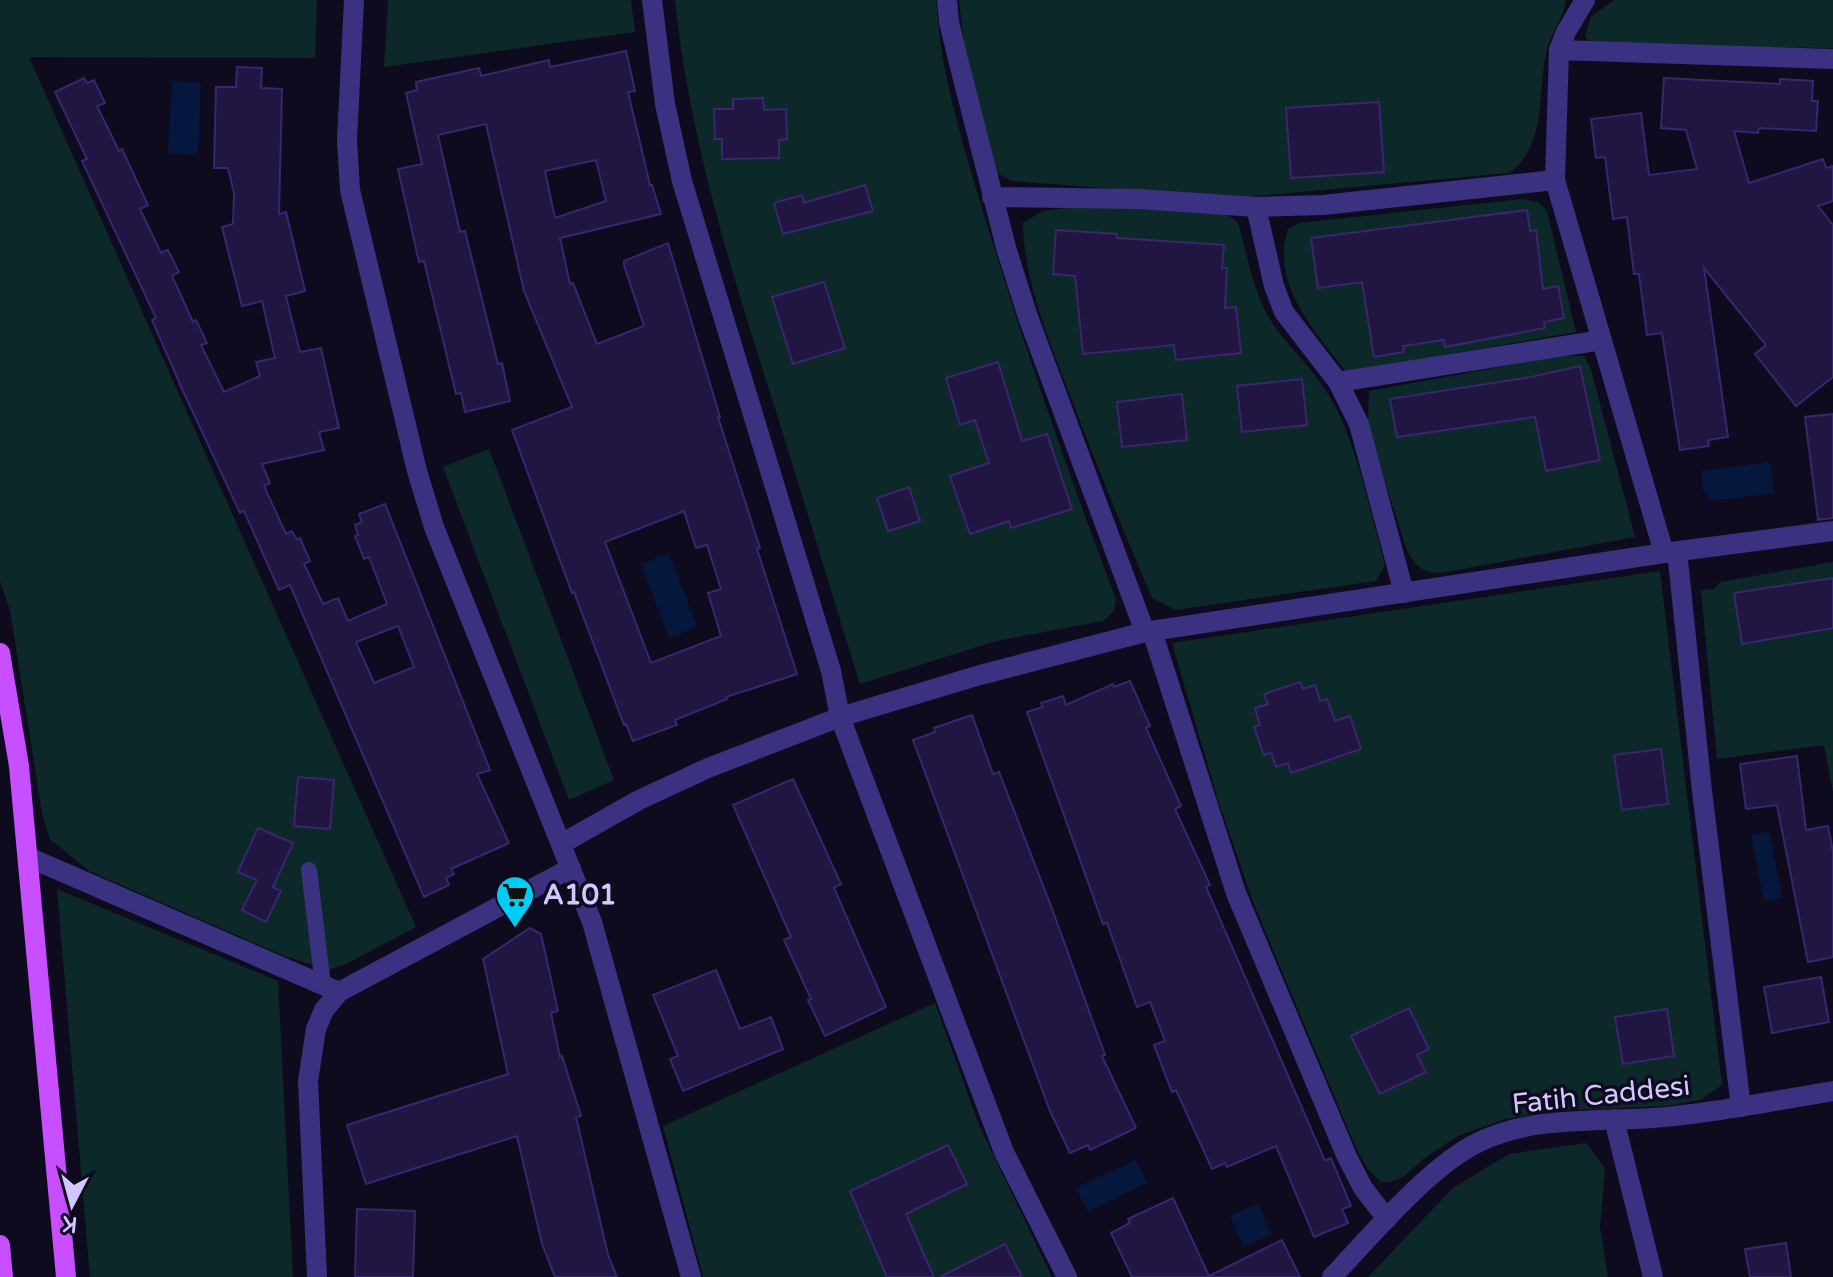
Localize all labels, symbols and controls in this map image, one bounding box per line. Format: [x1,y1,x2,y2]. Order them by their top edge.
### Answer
supermarket icon: A101 [494,874,536,929]
place label: A101 [543,878,617,912]
street label: Fatih Caddesi [1510,1069,1692,1121]
north arrow [32,1165,112,1245]
text: K [61,1210,79,1238]

